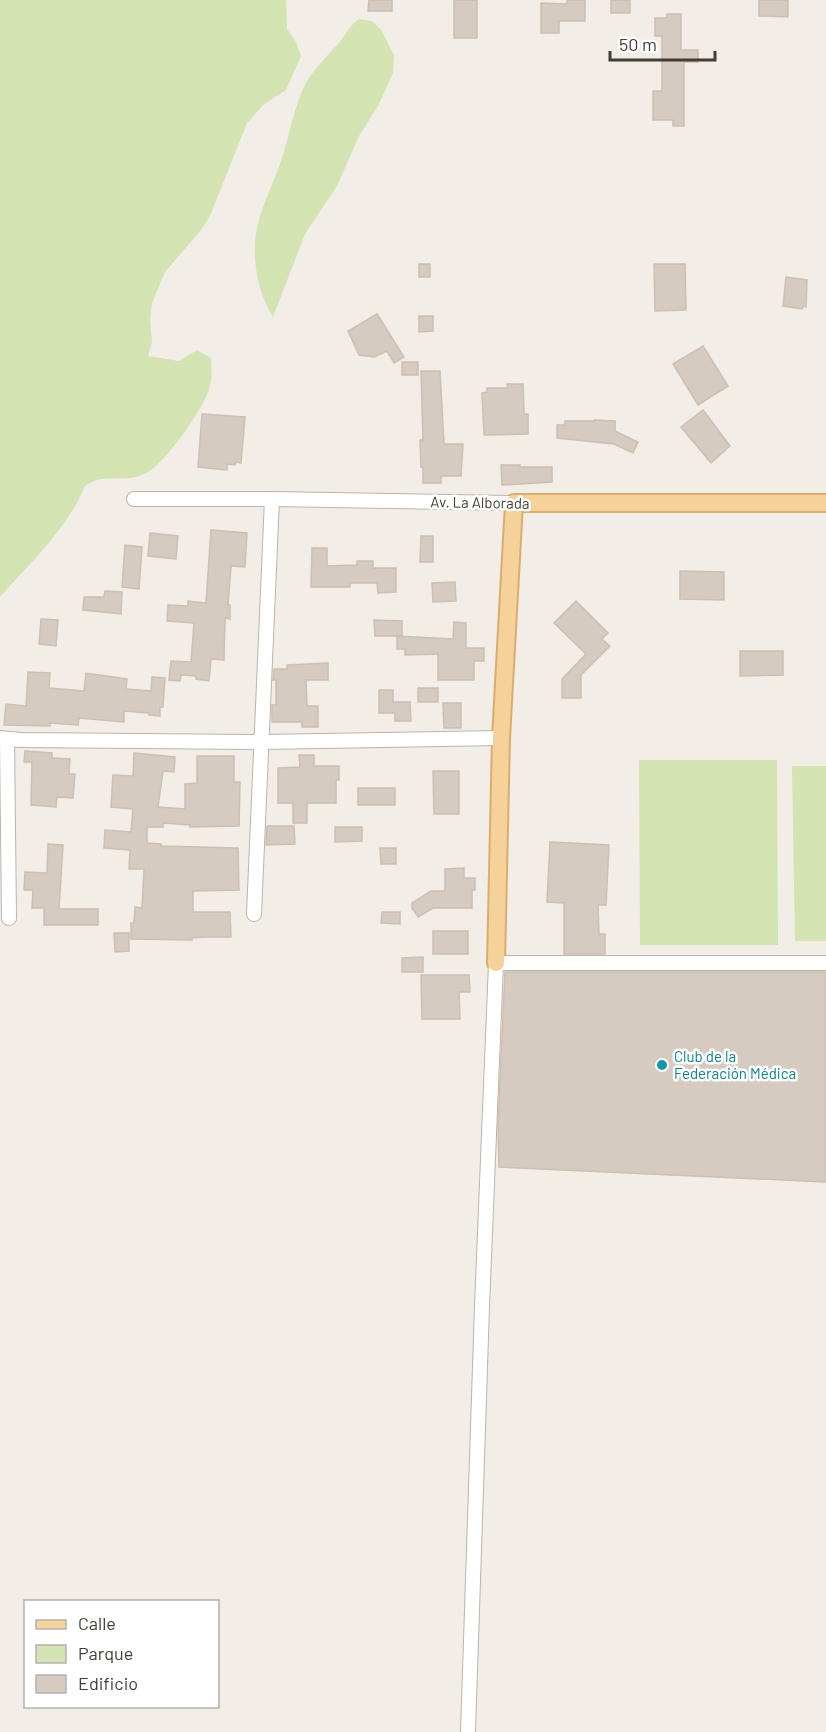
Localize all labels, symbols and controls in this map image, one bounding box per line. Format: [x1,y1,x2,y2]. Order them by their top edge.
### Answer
scale bar [610,24,715,62]
text: 50 m [619,33,657,55]
street label: Av. La Alborada [430,492,530,512]
place label: Club de la Federación Médica [674,1047,796,1082]
marker: Club de la Federación Médica [655,1058,669,1072]
legend [24,1600,219,1708]
text: Calle [78,1612,116,1634]
text: Parque [78,1642,133,1664]
text: Edificio [78,1672,138,1694]

